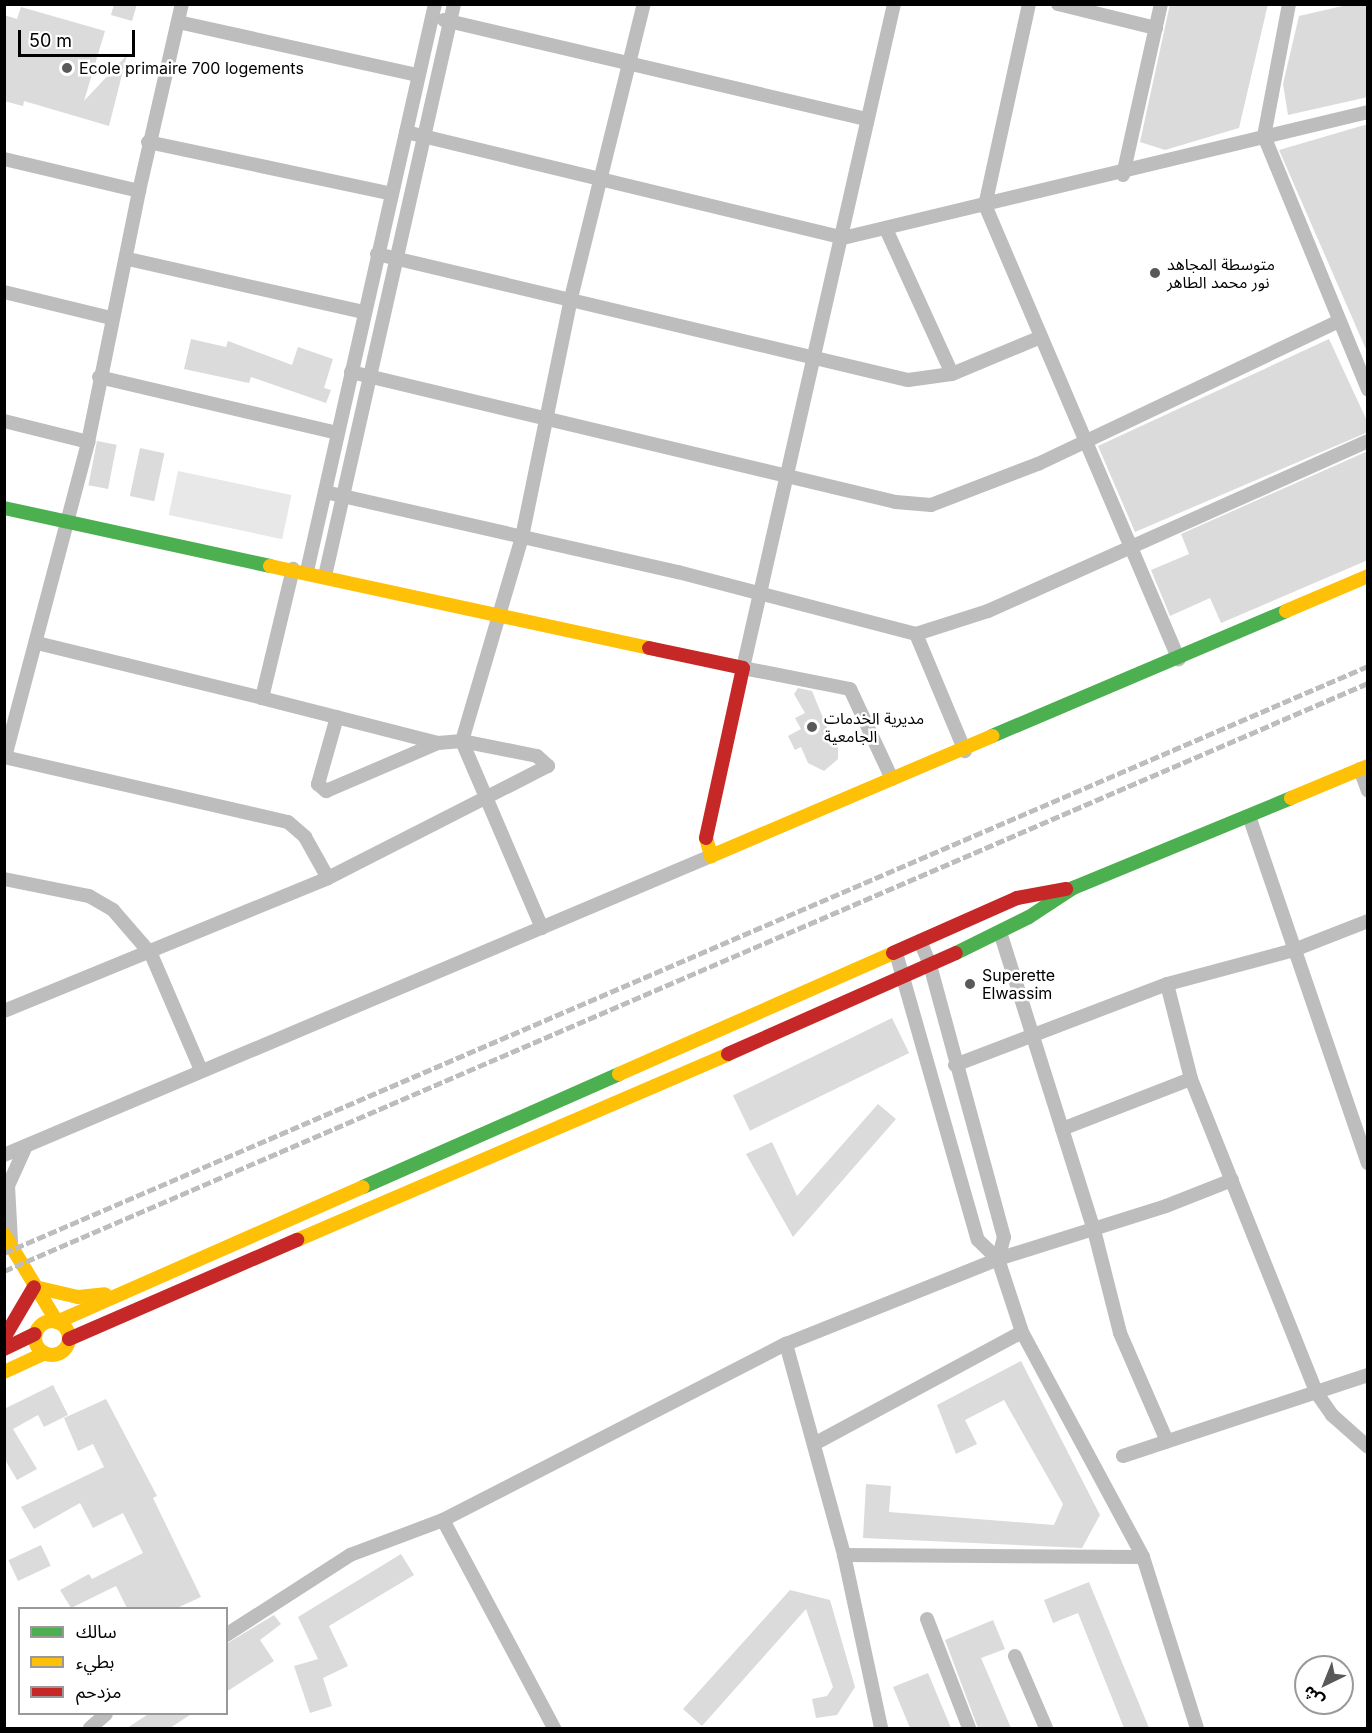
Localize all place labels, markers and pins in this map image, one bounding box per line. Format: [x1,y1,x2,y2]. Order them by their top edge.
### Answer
place label: Ecole primaire 700 logements [79,58,304,78]
marker: Ecole primaire 700 logements [60,61,74,75]
place label: متوسطة المجاهد نور محمد الطاهر [1167,254,1275,292]
marker: متوسطة المجاهد نور محمد الطاهر [1148,266,1162,280]
place label: مديرية الخدمات الجامعية [824,708,924,746]
marker: مديرية الخدمات الجامعية [805,720,819,734]
place label: Superette Elwassim [982,965,1055,1003]
marker: Superette Elwassim [963,977,977,991]

